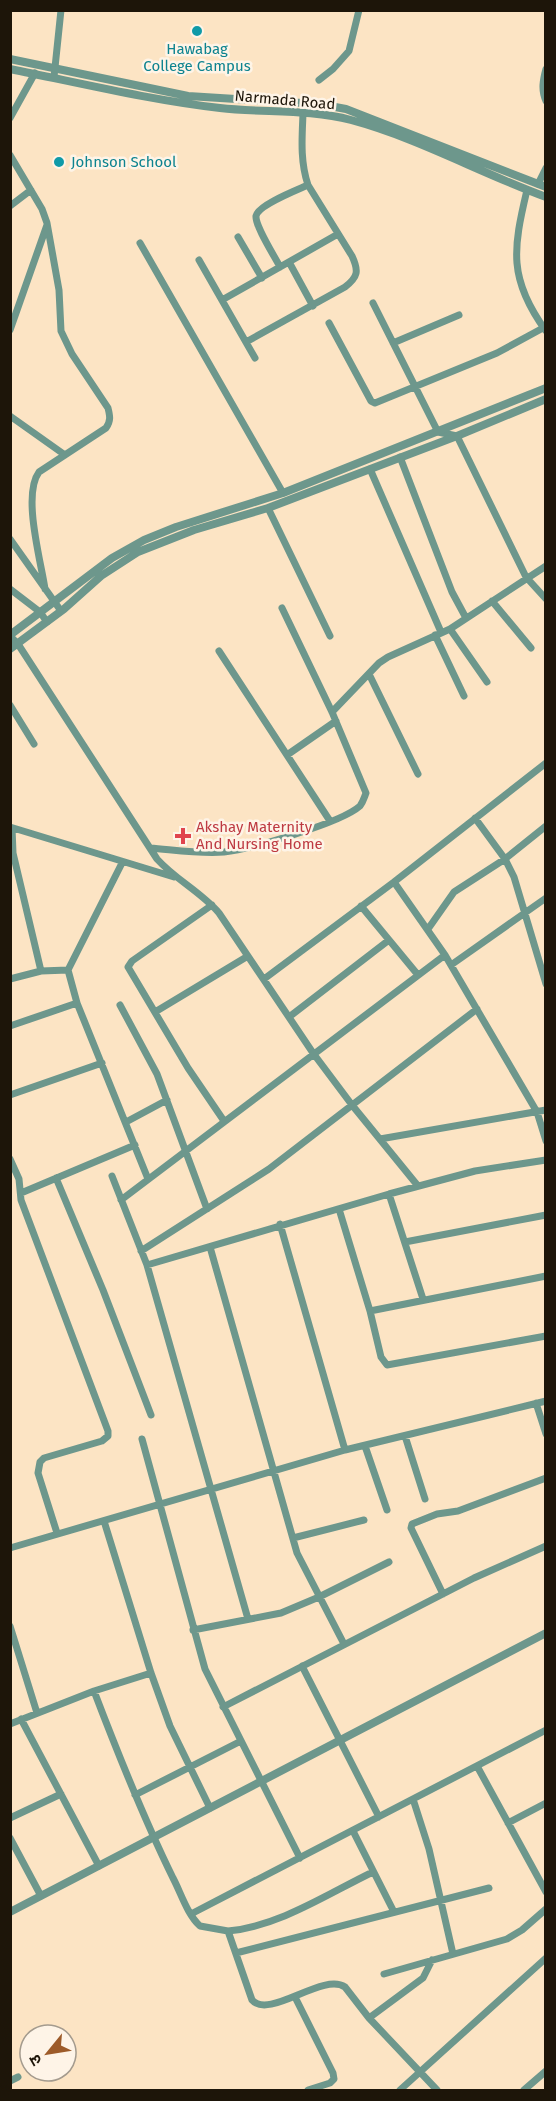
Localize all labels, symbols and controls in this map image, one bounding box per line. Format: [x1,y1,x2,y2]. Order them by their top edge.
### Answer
marker: Hawabag College Campus [190,24,204,38]
place label: Hawabag College Campus [143,40,251,75]
street label: Narmada Road [234,87,336,113]
place label: Johnson School [71,153,177,171]
marker: Johnson School [52,155,66,169]
place label: Akshay Maternity And Nursing Home [196,818,323,853]
marker: Akshay Maternity And Nursing Home [174,827,192,845]
north arrow [18,2023,78,2083]
text: उ [25,2051,46,2069]

